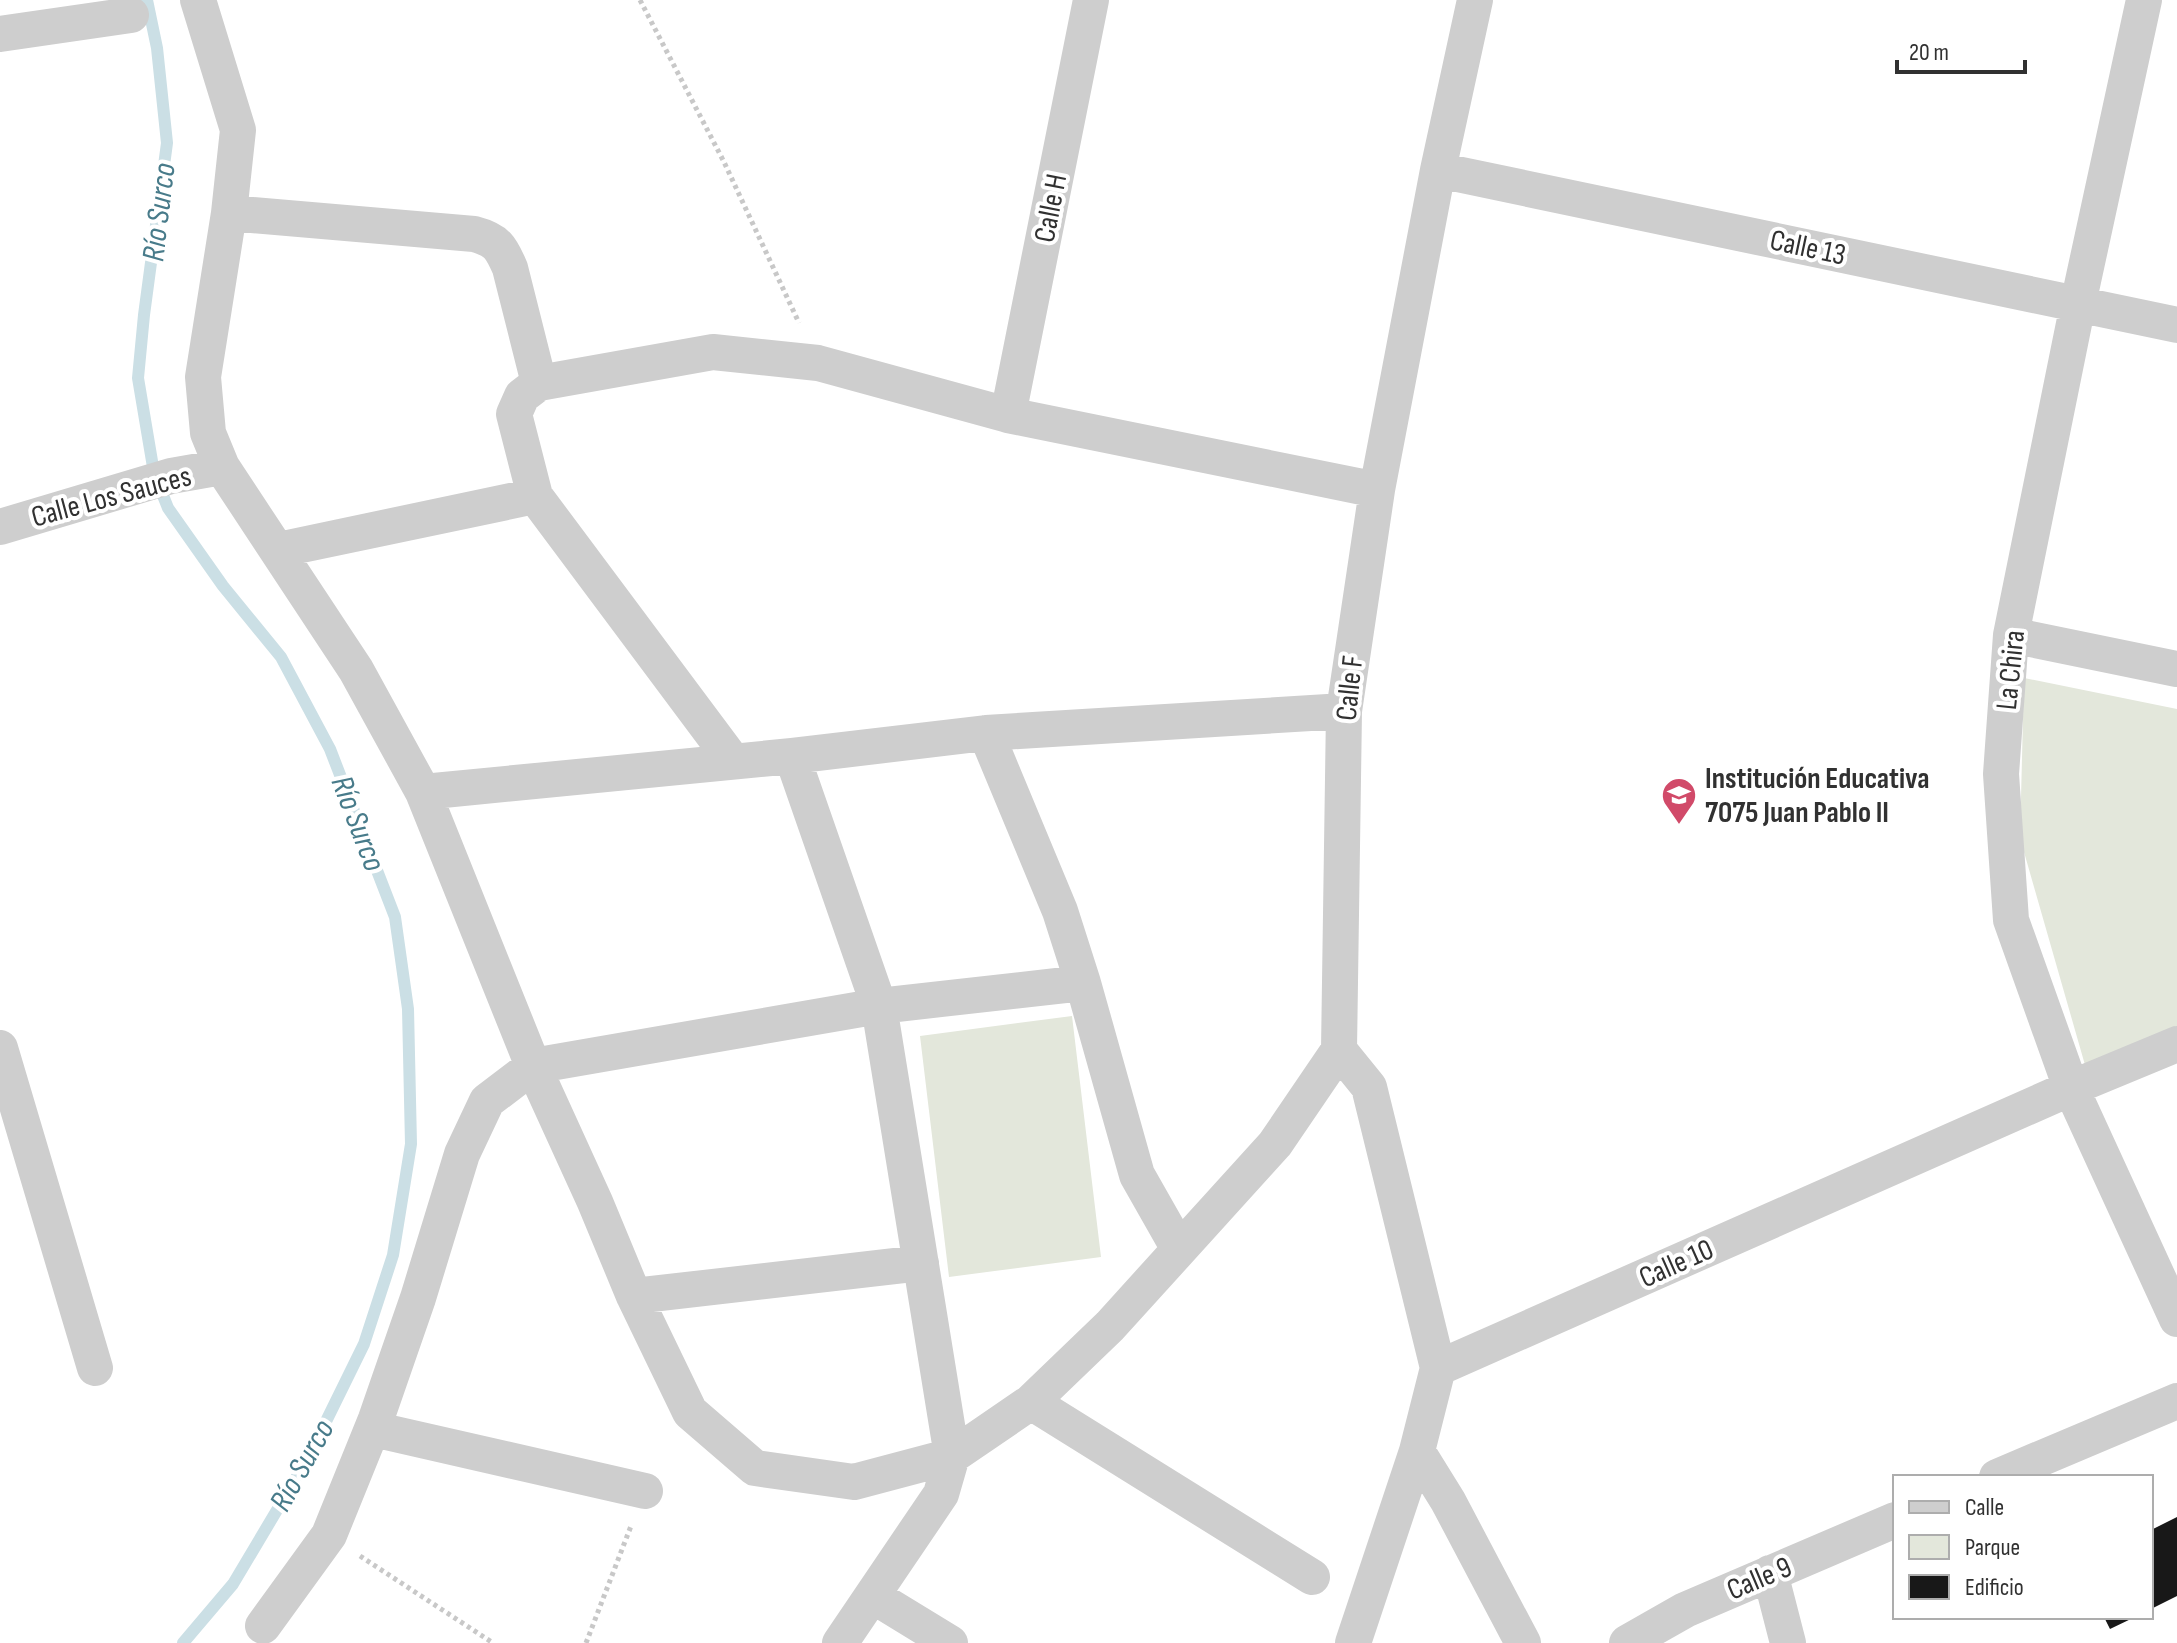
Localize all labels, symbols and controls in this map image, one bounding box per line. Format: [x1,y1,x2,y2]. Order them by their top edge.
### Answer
scale bar [1897,24,2025,74]
text: 20 m [1909,38,1949,67]
water label: Río Surco [134,161,185,264]
street label: Calle H [1027,171,1075,245]
street label: Calle 13 [1767,222,1849,274]
street label: Calle Los Sauces [27,458,195,536]
street label: La Chira [1989,628,2033,712]
street label: Calle F [1329,654,1371,723]
place label: Institución Educativa 7075 Juan Pablo II [1705,761,1929,831]
water label: Río Surco [322,770,394,877]
school or university icon: Institución Educativa 7075 Juan Pablo II [1660,776,1698,826]
street label: Calle 10 [1634,1232,1719,1296]
water label: Río Surco [261,1413,343,1518]
legend [1893,1475,2153,1619]
text: Calle [1965,1493,2004,1522]
text: Parque [1965,1533,2020,1562]
street label: Calle 9 [1722,1549,1797,1609]
text: Edificio [1965,1573,2024,1602]

